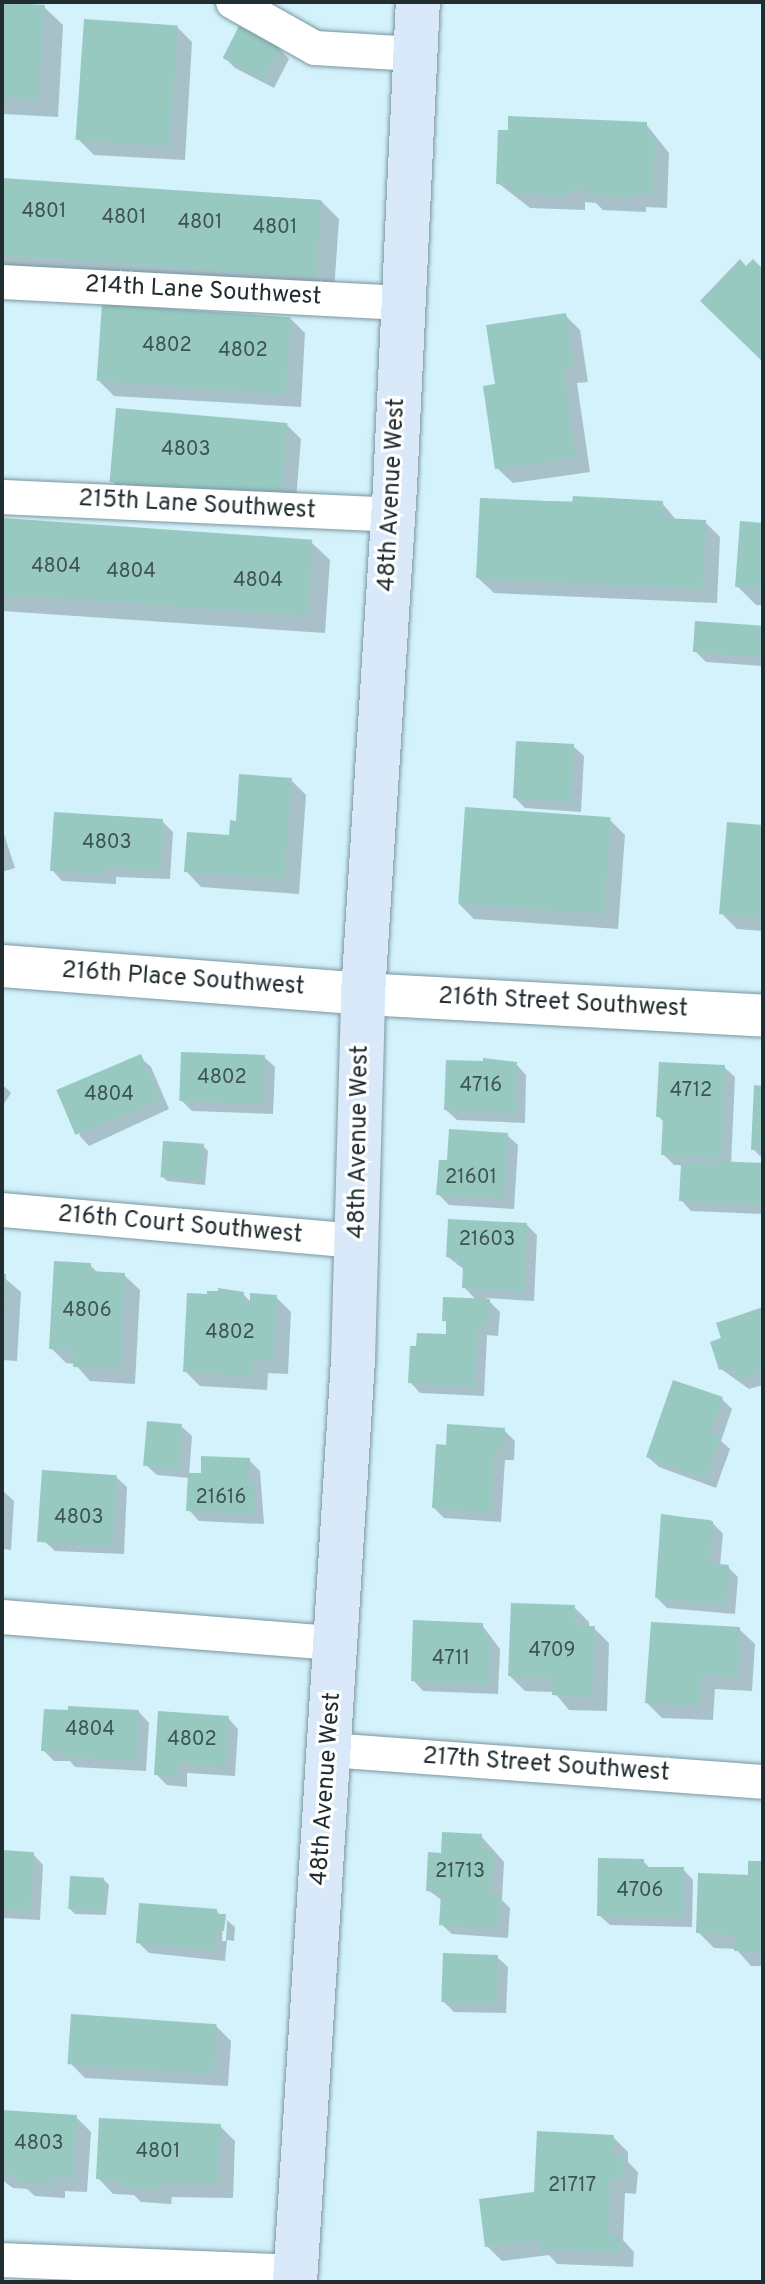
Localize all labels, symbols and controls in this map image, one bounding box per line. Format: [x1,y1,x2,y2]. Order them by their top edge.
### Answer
house number: 4801 [22,200,66,224]
house number: 4801 [102,206,146,230]
house number: 4801 [178,211,222,235]
house number: 4801 [253,216,297,240]
street label: 214th Lane Southwest [84,271,322,313]
house number: 4802 [142,334,192,358]
house number: 4802 [218,339,268,363]
street label: 48th Avenue West [374,397,412,593]
house number: 4803 [161,438,211,462]
street label: 215th Lane Southwest [78,485,316,527]
house number: 4804 [31,555,81,579]
house number: 4804 [106,560,156,584]
house number: 4804 [233,569,283,593]
house number: 4803 [82,831,132,855]
street label: 216th Place Southwest [61,957,305,1003]
street label: 216th Street Southwest [438,983,688,1025]
street label: 48th Avenue West [344,1044,376,1240]
house number: 4802 [197,1066,247,1090]
house number: 4716 [460,1074,502,1098]
house number: 4712 [670,1079,712,1103]
house number: 4804 [84,1083,134,1107]
house number: 21601 [445,1166,497,1190]
street label: 216th Court Southwest [57,1201,303,1251]
house number: 21603 [459,1228,515,1252]
house number: 4806 [62,1299,112,1323]
house number: 4802 [205,1321,255,1345]
house number: 21616 [195,1486,247,1510]
house number: 4803 [54,1506,104,1530]
house number: 4709 [529,1639,575,1663]
house number: 4711 [432,1647,470,1671]
street label: 48th Avenue West [306,1691,348,1887]
house number: 4804 [65,1718,115,1742]
house number: 4802 [167,1728,217,1752]
street label: 217th Street Southwest [422,1743,670,1789]
house number: 21713 [435,1860,485,1884]
house number: 4706 [617,1879,663,1903]
house number: 4803 [14,2132,64,2156]
house number: 4801 [136,2140,180,2164]
house number: 21717 [548,2174,596,2198]

